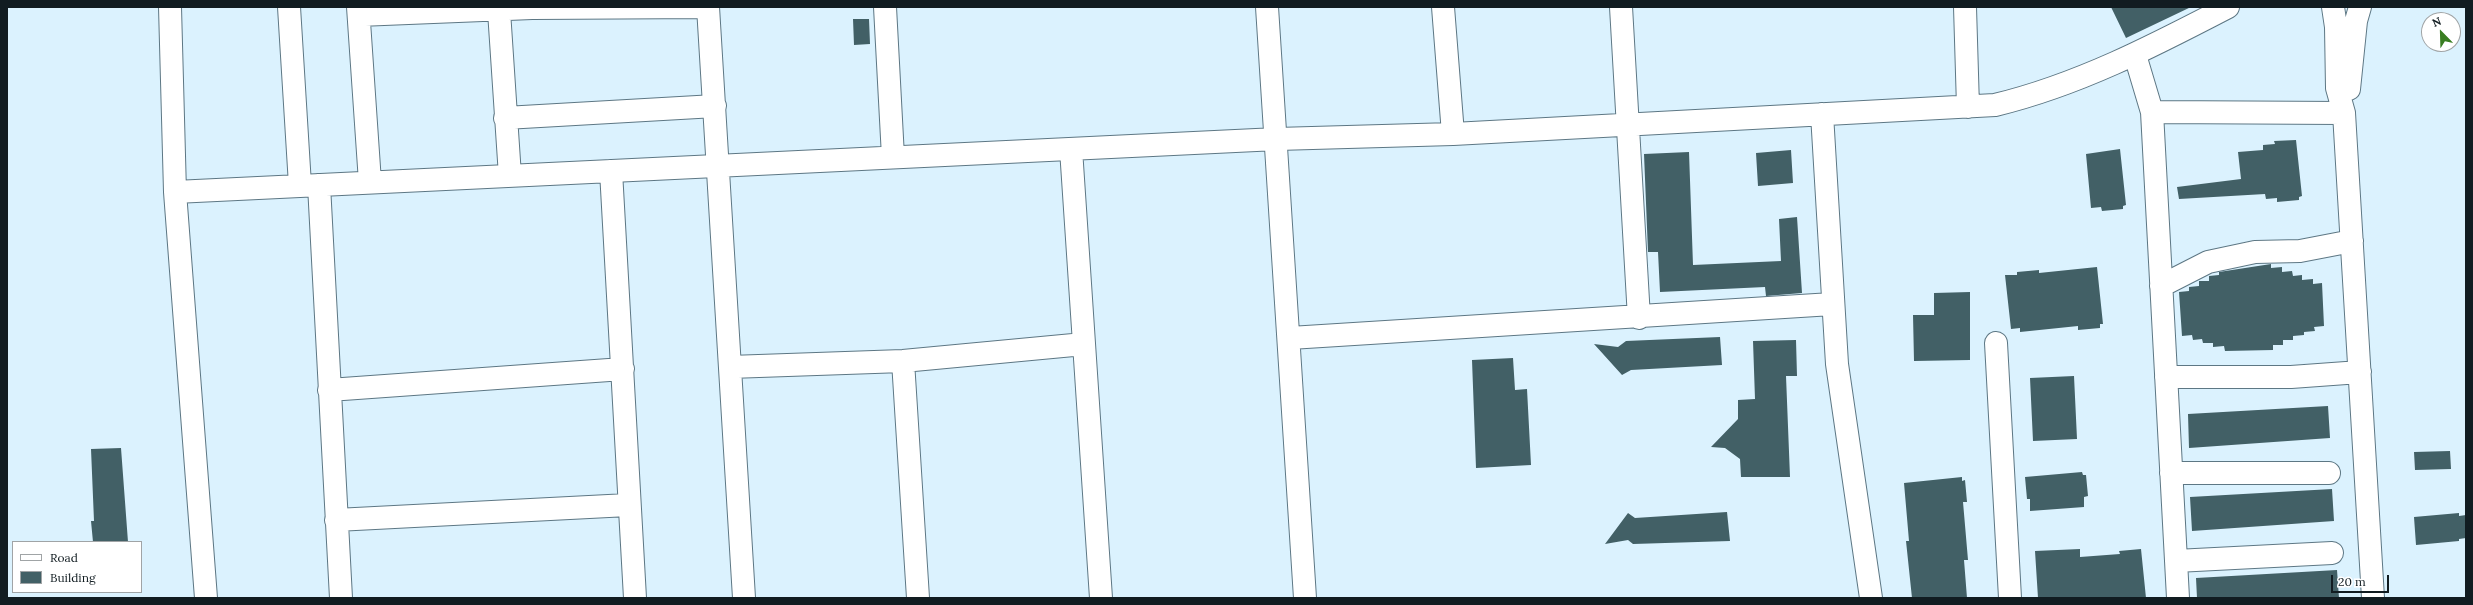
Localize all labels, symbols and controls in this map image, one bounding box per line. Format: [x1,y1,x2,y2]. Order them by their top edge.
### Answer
north arrow [2421,12,2461,52]
text: N [2430,14,2443,30]
legend [12,541,142,593]
text: Road [50,550,78,565]
scale bar [2333,567,2391,593]
text: Building [50,570,96,585]
text: 20 m [2338,574,2366,589]

